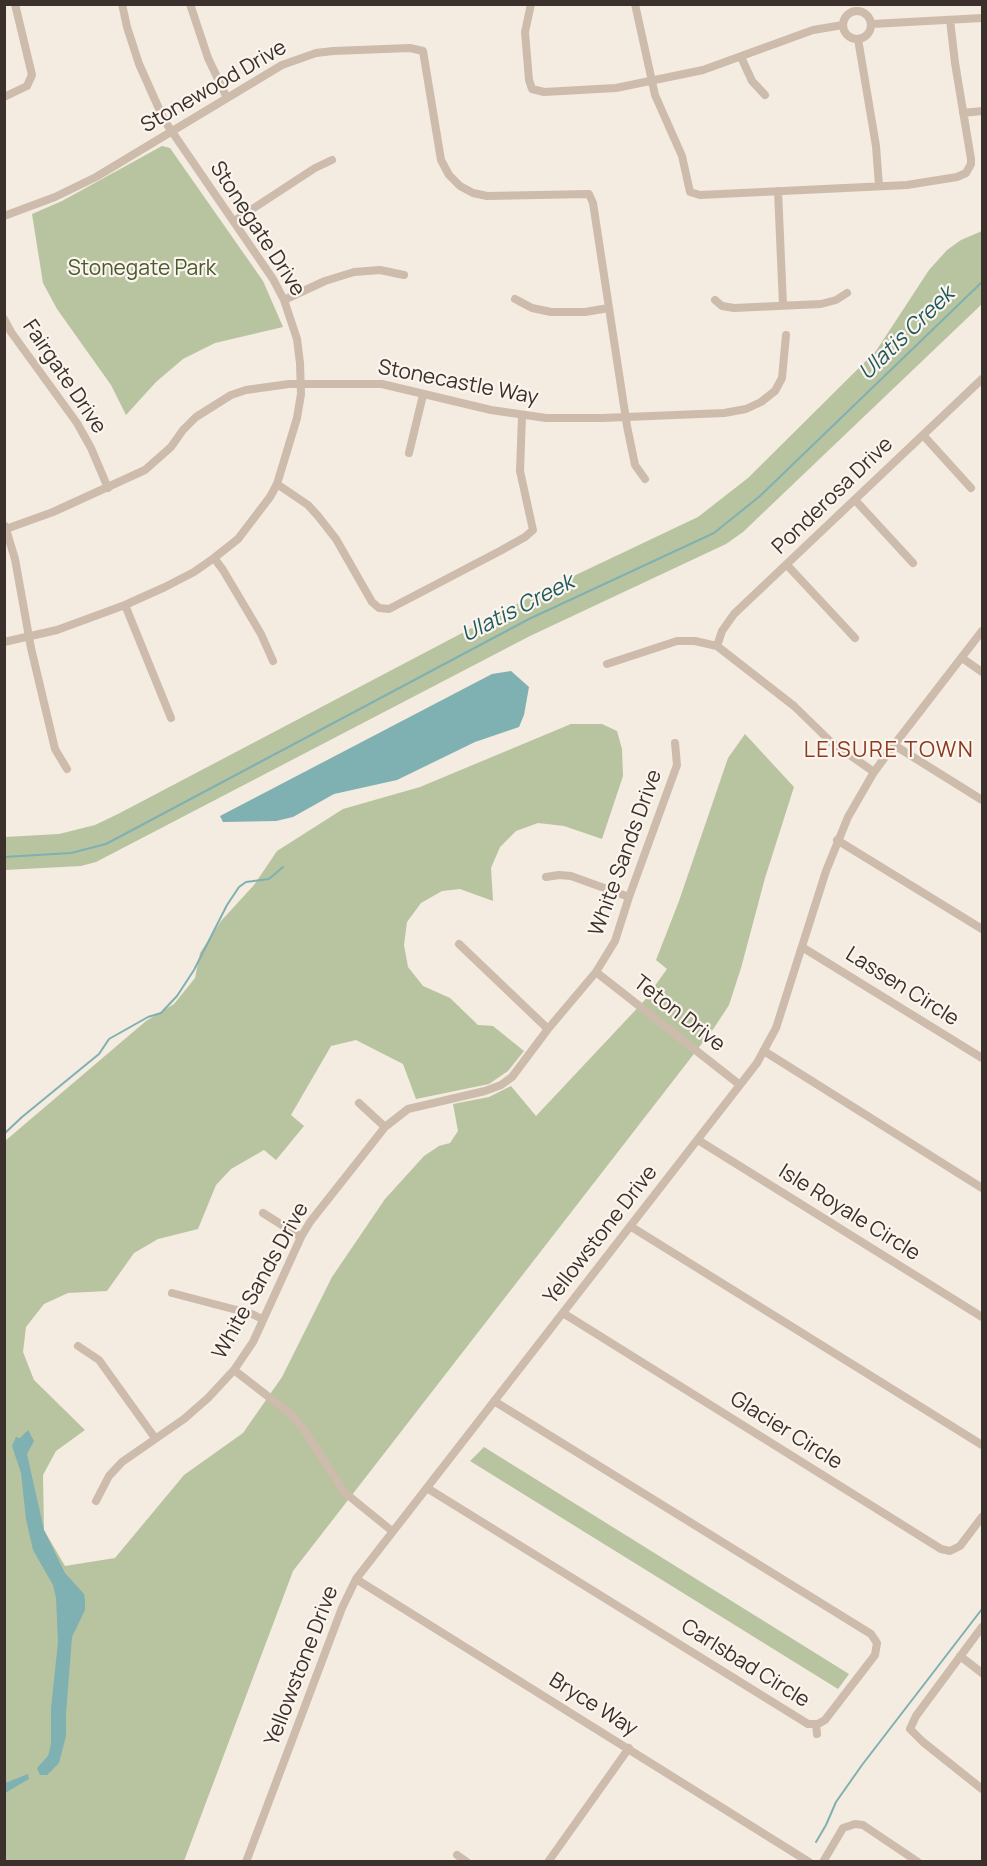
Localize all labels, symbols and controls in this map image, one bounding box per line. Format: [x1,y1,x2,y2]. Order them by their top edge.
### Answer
street label: Stonewood Drive [137,35,291,139]
street label: Stonegate Drive [204,157,310,301]
park label: Stonegate Park [68,256,216,282]
water label: Ulatis Creek [854,282,960,386]
street label: Fairgate Drive [17,315,111,439]
street label: Stonecastle Way [376,355,540,411]
street label: Ponderosa Drive [767,432,899,560]
water label: Ulatis Creek [457,569,579,649]
district label: LEISURE TOWN [804,738,974,764]
street label: White Sands Drive [584,766,668,940]
street label: Lassen Circle [841,942,963,1032]
street label: Teton Drive [628,970,730,1058]
street label: Isle Royale Circle [774,1159,924,1267]
street label: Yellowstone Drive [539,1161,663,1309]
street label: White Sands Drive [207,1198,315,1364]
street label: Glacier Circle [725,1387,847,1475]
street label: Yellowstone Drive [260,1583,344,1749]
street label: Carlsbad Circle [676,1614,814,1714]
street label: Bryce Way [544,1668,642,1742]

